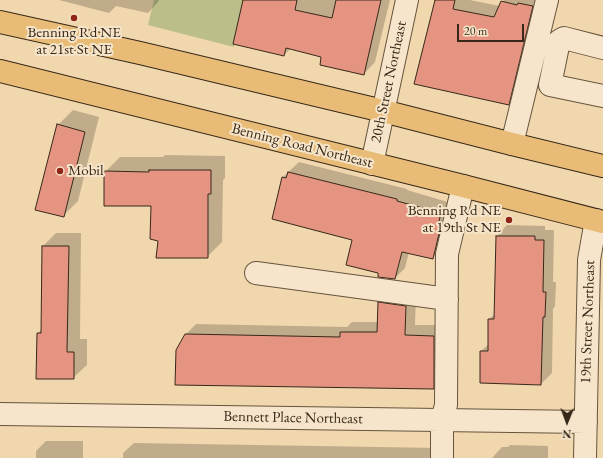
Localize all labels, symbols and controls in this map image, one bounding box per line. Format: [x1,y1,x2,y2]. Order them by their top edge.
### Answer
marker: Benning Rd NE at 21st St NE [69,13,79,23]
scale bar [459,16,526,42]
street label: 20th Street Northeast [367,20,411,144]
text: 20 m [464,23,487,39]
place label: Benning Rd NE at 21st St NE [27,24,121,59]
street label: Benning Road Northeast [230,120,374,172]
place label: Mobil [68,162,104,180]
marker: Mobil [55,166,65,176]
place label: Benning Rd NE at 19th St NE [408,202,501,237]
marker: Benning Rd NE at 19th St NE [504,215,514,225]
street label: 19th Street Northeast [577,260,599,384]
north arrow [547,402,587,442]
street label: Bennett Place Northeast [223,408,363,428]
text: N [562,427,571,441]

